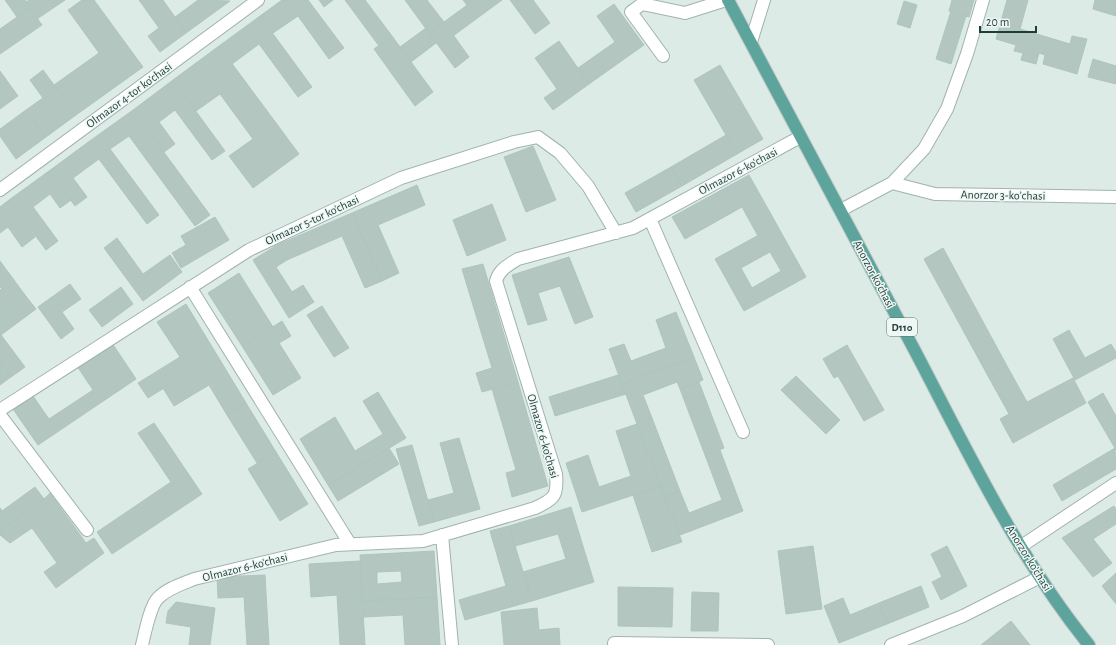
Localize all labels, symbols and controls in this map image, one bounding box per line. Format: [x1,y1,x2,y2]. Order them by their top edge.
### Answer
scale bar [980,8,1036,34]
text: 20 m [986,16,1009,28]
street label: Olmazor 4-tor ko'chasi [84,60,174,130]
street label: Olmazor 6-ko'chasi [697,145,779,197]
street label: Аnorzor 3-koʼchasi [960,188,1046,202]
street label: Olmazor 5-tor ko'chasi [263,193,361,247]
street label: Anorzor ko'chasi [851,238,897,310]
road number: D110 [887,318,917,336]
street label: Olmazor 6-ko'chasi [525,392,561,480]
street label: Anorzor ko'chasi [1004,523,1054,593]
street label: Olmazor 6-ko'chasi [201,551,289,583]

